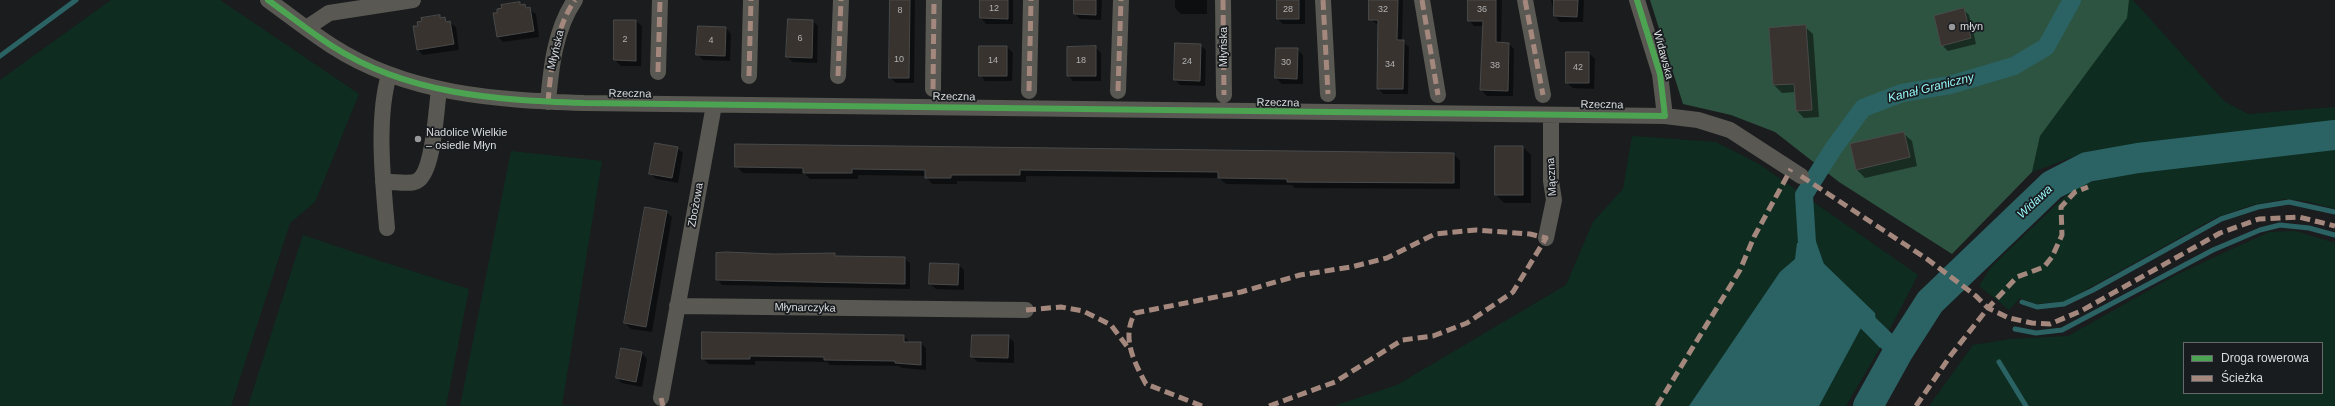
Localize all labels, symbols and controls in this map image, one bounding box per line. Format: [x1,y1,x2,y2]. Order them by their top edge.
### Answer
house number: 12 [989,4,999,14]
house number: 28 [1283,5,1293,15]
house number: 32 [1378,5,1388,15]
house number: 36 [1477,5,1487,15]
house number: 8 [897,6,903,16]
place label: młyn [1960,20,1983,34]
marker: młyn [1947,22,1957,32]
street label: Młyńska [1217,27,1231,67]
street label: Młyńska [545,29,567,71]
street label: Widawska [1650,29,1676,81]
house number: 6 [797,34,803,44]
house number: 2 [622,35,628,45]
house number: 4 [708,36,714,46]
house number: 10 [894,55,904,65]
house number: 14 [988,56,998,66]
house number: 18 [1076,56,1086,66]
house number: 24 [1182,57,1192,67]
house number: 30 [1281,58,1291,68]
house number: 34 [1385,60,1395,70]
house number: 38 [1490,61,1500,71]
house number: 42 [1573,63,1583,73]
water label: Kanał Graniczny [1887,70,1975,106]
street label: Rzeczna [608,87,652,101]
street label: Rzeczna [932,90,976,104]
street label: Rzeczna [1256,96,1300,110]
street label: Rzeczna [1580,98,1624,112]
place label: Nadolice Wielkie – osiedle Młyn [426,126,507,152]
marker: Nadolice Wielkie – osiedle Młyn [413,134,423,144]
street label: Mączna [1544,157,1560,197]
street label: Zbożowa [686,182,706,228]
water label: Widawa [2015,182,2055,222]
street label: Młynarczyka [774,301,836,315]
legend [2183,342,2323,394]
text: Droga rowerowa [2221,351,2309,365]
text: Ścieżka [2221,371,2263,385]

